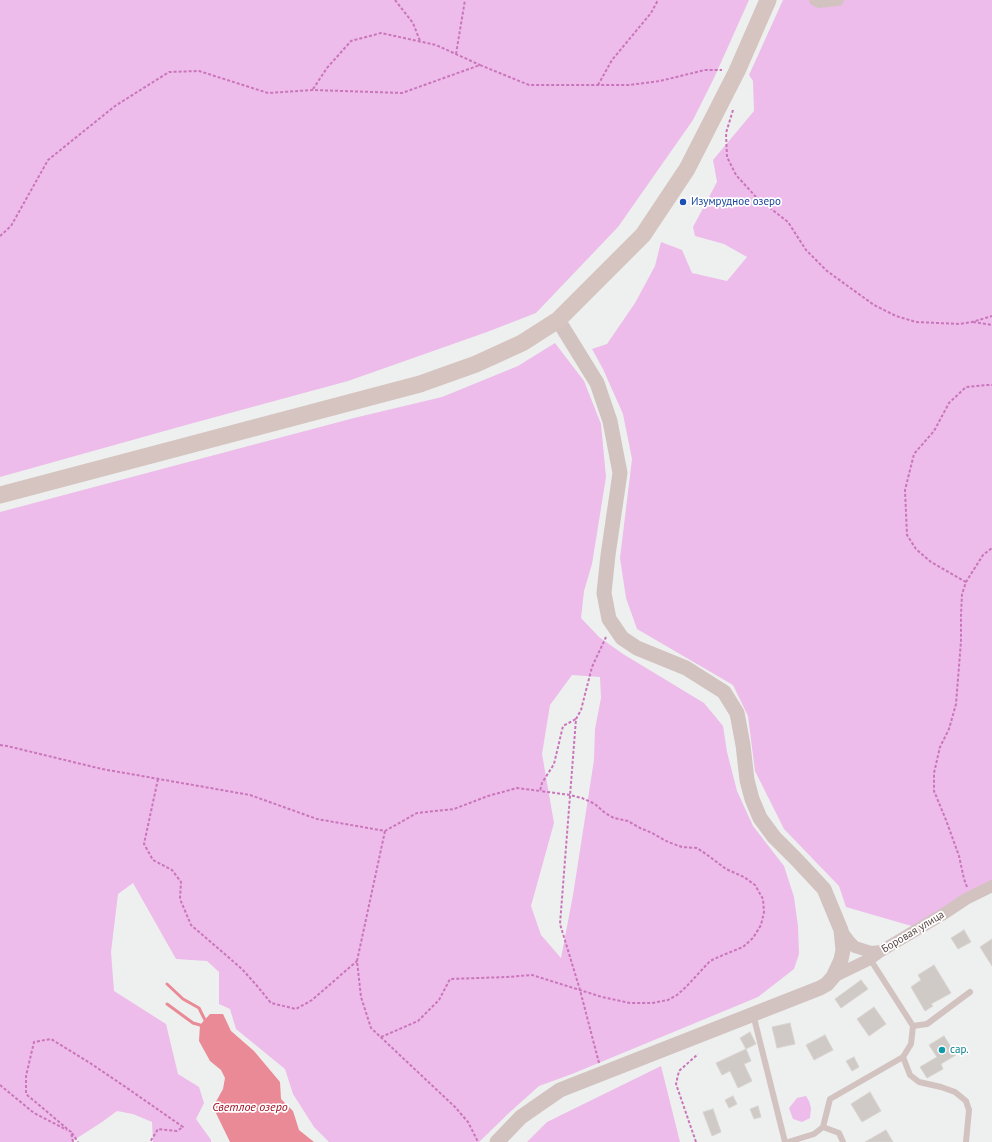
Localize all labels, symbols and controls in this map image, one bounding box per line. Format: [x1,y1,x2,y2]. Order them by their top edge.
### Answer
place label: Изумрудное озеро [691,195,781,209]
marker: Изумрудное озеро [678,197,688,207]
street label: Боровая улица [879,908,947,956]
place label: сар. [950,1043,969,1057]
marker: сар. [937,1045,947,1055]
water label: Светлое озеро [212,1101,288,1115]

